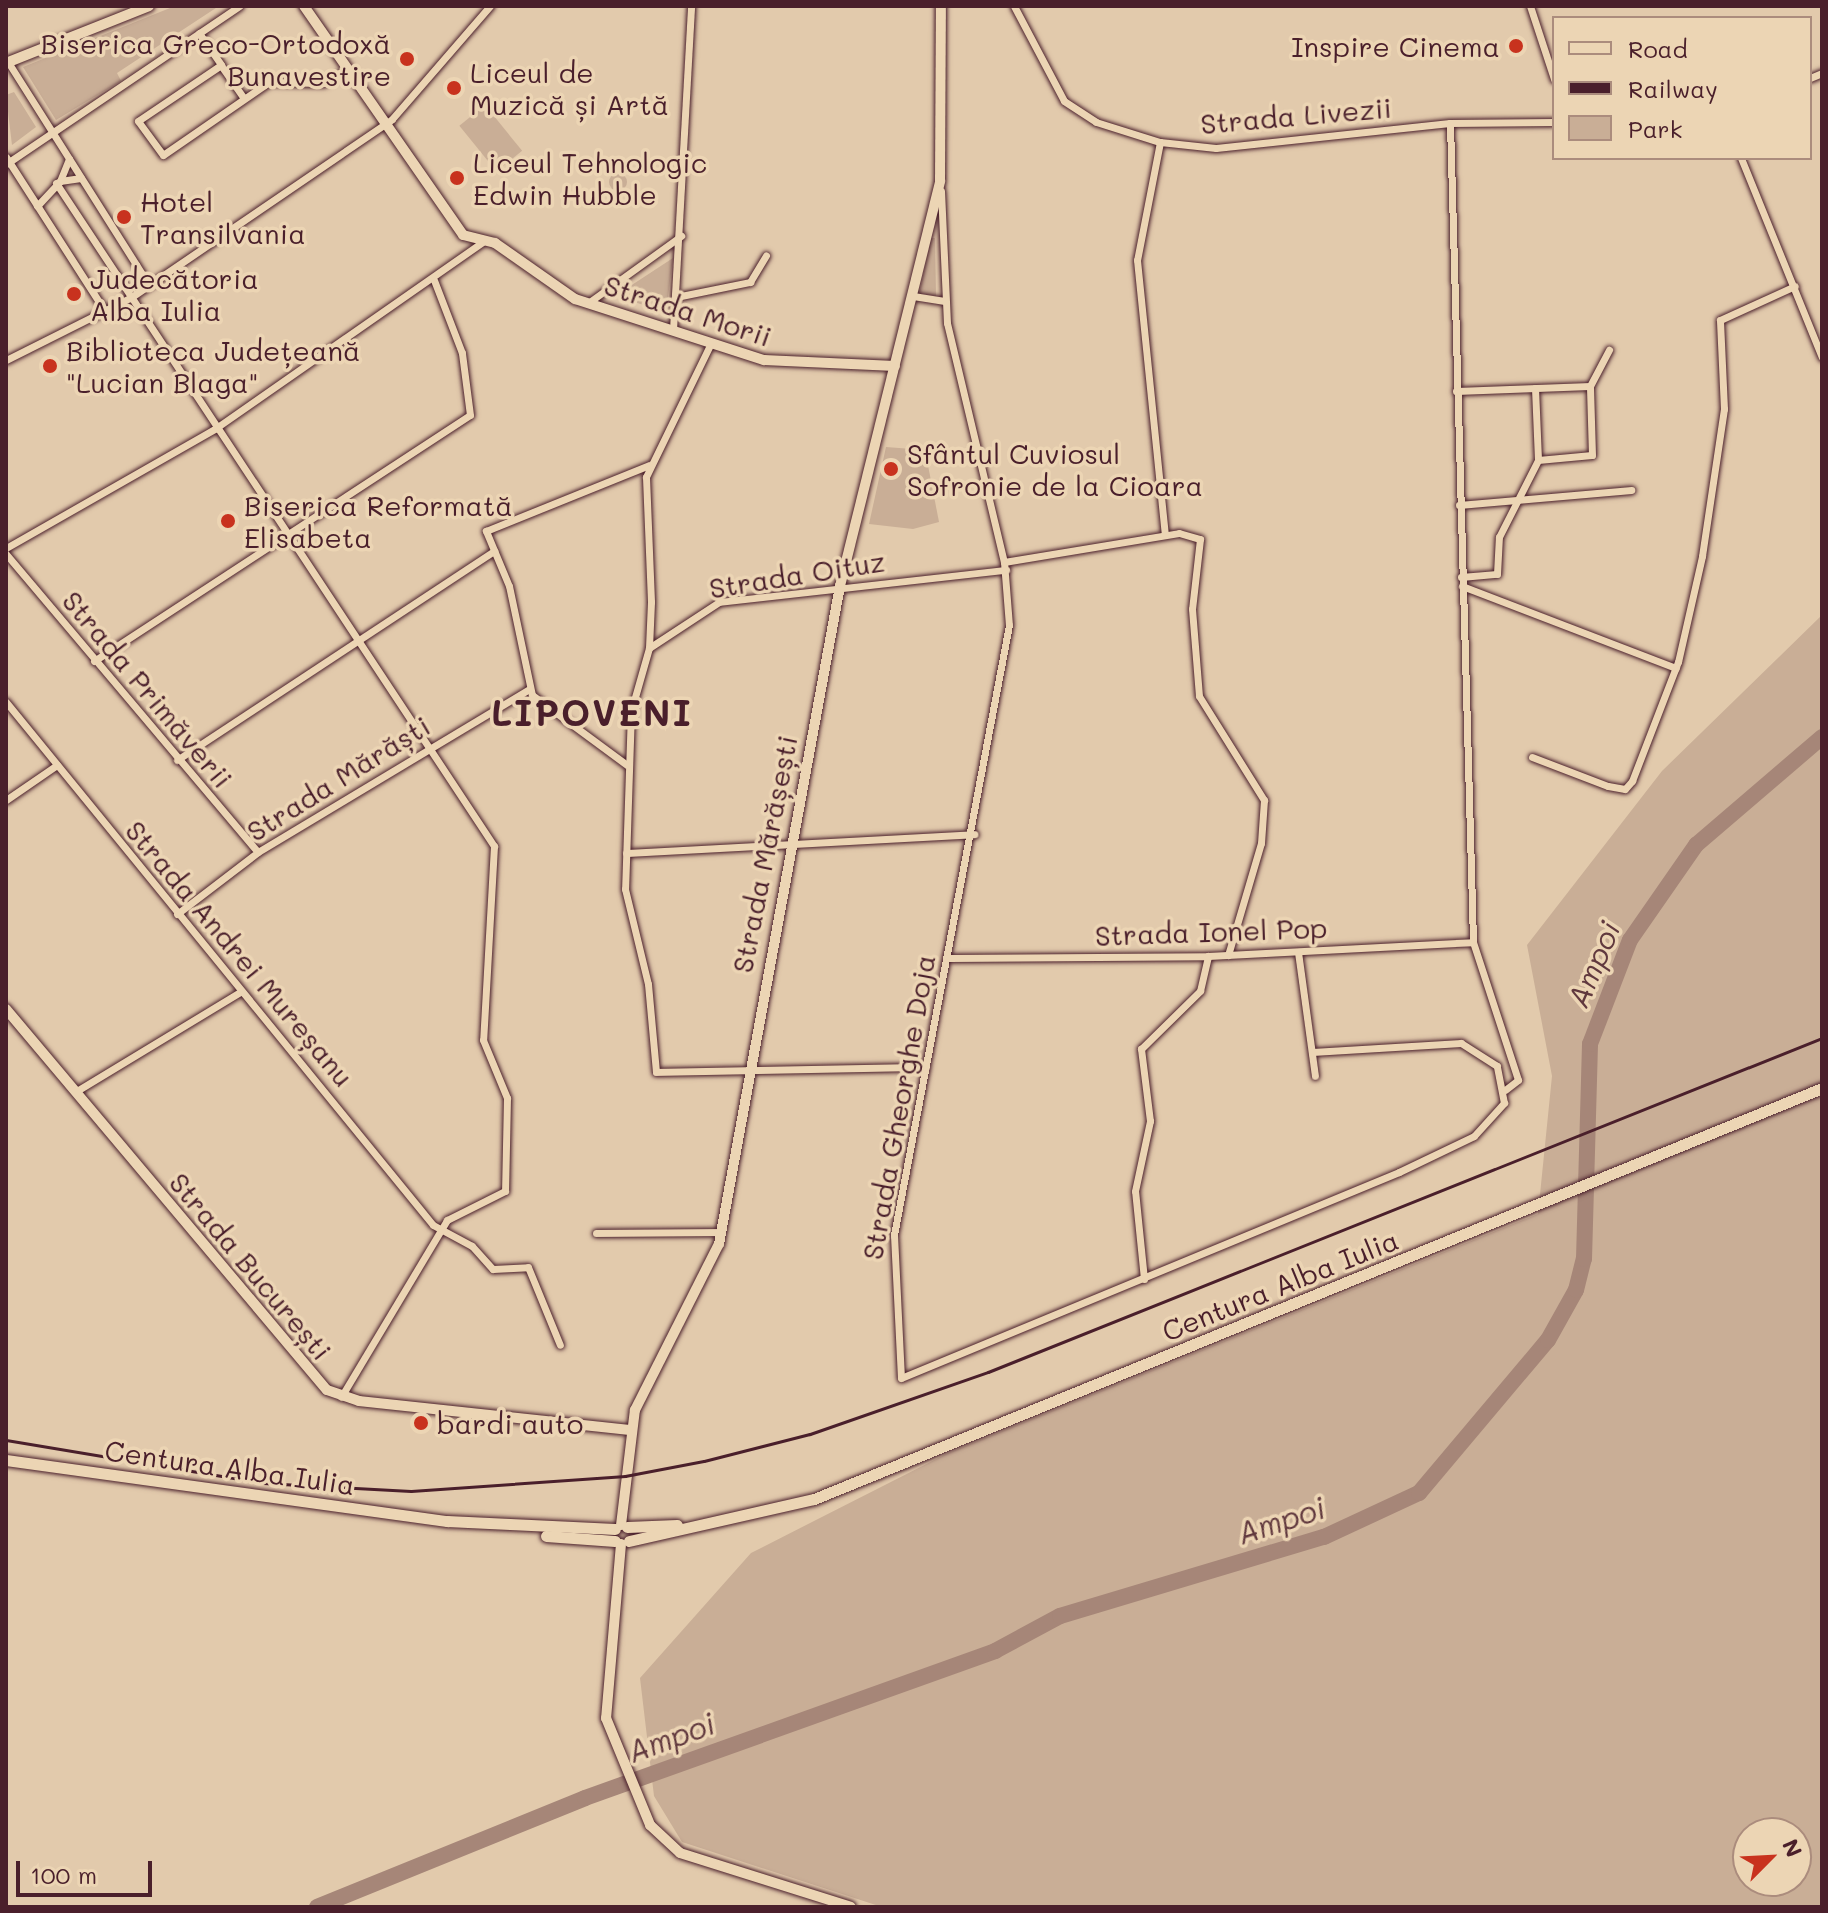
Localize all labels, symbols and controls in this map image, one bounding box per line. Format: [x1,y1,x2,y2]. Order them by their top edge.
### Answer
legend [1552,16,1812,160]
place label: Biserica Greco-Ortodoxă Bunavestire [40,26,391,92]
place label: Inspire Cinema [1291,29,1500,63]
text: Road [1628,33,1688,64]
marker: Inspire Cinema [1507,37,1525,55]
marker: Biserica Greco-Ortodoxă Bunavestire [398,50,416,68]
place label: Liceul de Muzică și Artă [470,55,669,121]
text: Railway [1628,73,1718,104]
marker: Liceul de Muzică și Artă [445,79,463,97]
street label: Strada Livezii [1199,90,1393,140]
text: Park [1628,113,1682,144]
place label: Liceul Tehnologic Edwin Hubble [473,145,707,211]
marker: Liceul Tehnologic Edwin Hubble [448,169,466,187]
place label: Hotel Transilvania [140,184,306,250]
marker: Hotel Transilvania [115,208,133,226]
place label: Judecătoria Alba Iulia [90,261,259,327]
street label: Strada Morii [600,267,776,353]
marker: Judecătoria Alba Iulia [65,285,83,303]
place label: Biblioteca Județeană "Lucian Blaga" [66,333,360,399]
marker: Biblioteca Județeană "Lucian Blaga" [41,357,59,375]
place label: Sfântul Cuviosul Sofronie de la Cioara [907,436,1203,502]
marker: Sfântul Cuviosul Sofronie de la Cioara [882,460,900,478]
place label: Biserica Reformată Elisabeta [244,488,513,554]
marker: Biserica Reformată Elisabeta [219,512,237,530]
street label: Strada Oituz [707,544,887,604]
street label: Strada Primăverii [56,584,240,794]
district label: LIPOVENI [491,690,693,734]
street label: Strada Mărăști [240,708,436,848]
street label: Strada Mărășești [725,733,803,975]
street label: Strada Andrei Mureșanu [119,813,361,1093]
street label: Strada Ionel Pop [1094,910,1328,952]
water label: Ampoi [1559,915,1627,1013]
street label: Strada Gheorghe Doja [855,952,941,1262]
street label: Strada București [163,1166,339,1366]
street label: Centura Alba Iulia [1157,1222,1403,1348]
place label: bardi auto [437,1406,583,1440]
marker: bardi auto [412,1414,430,1432]
street label: Centura Alba Iulia [103,1433,357,1501]
water label: Ampoi [1233,1489,1329,1551]
water label: Ampoi [622,1705,720,1769]
north arrow [1732,1817,1812,1897]
text: N [1776,1834,1809,1861]
scale bar [20,1845,156,1895]
text: 100 m [30,1859,97,1890]

